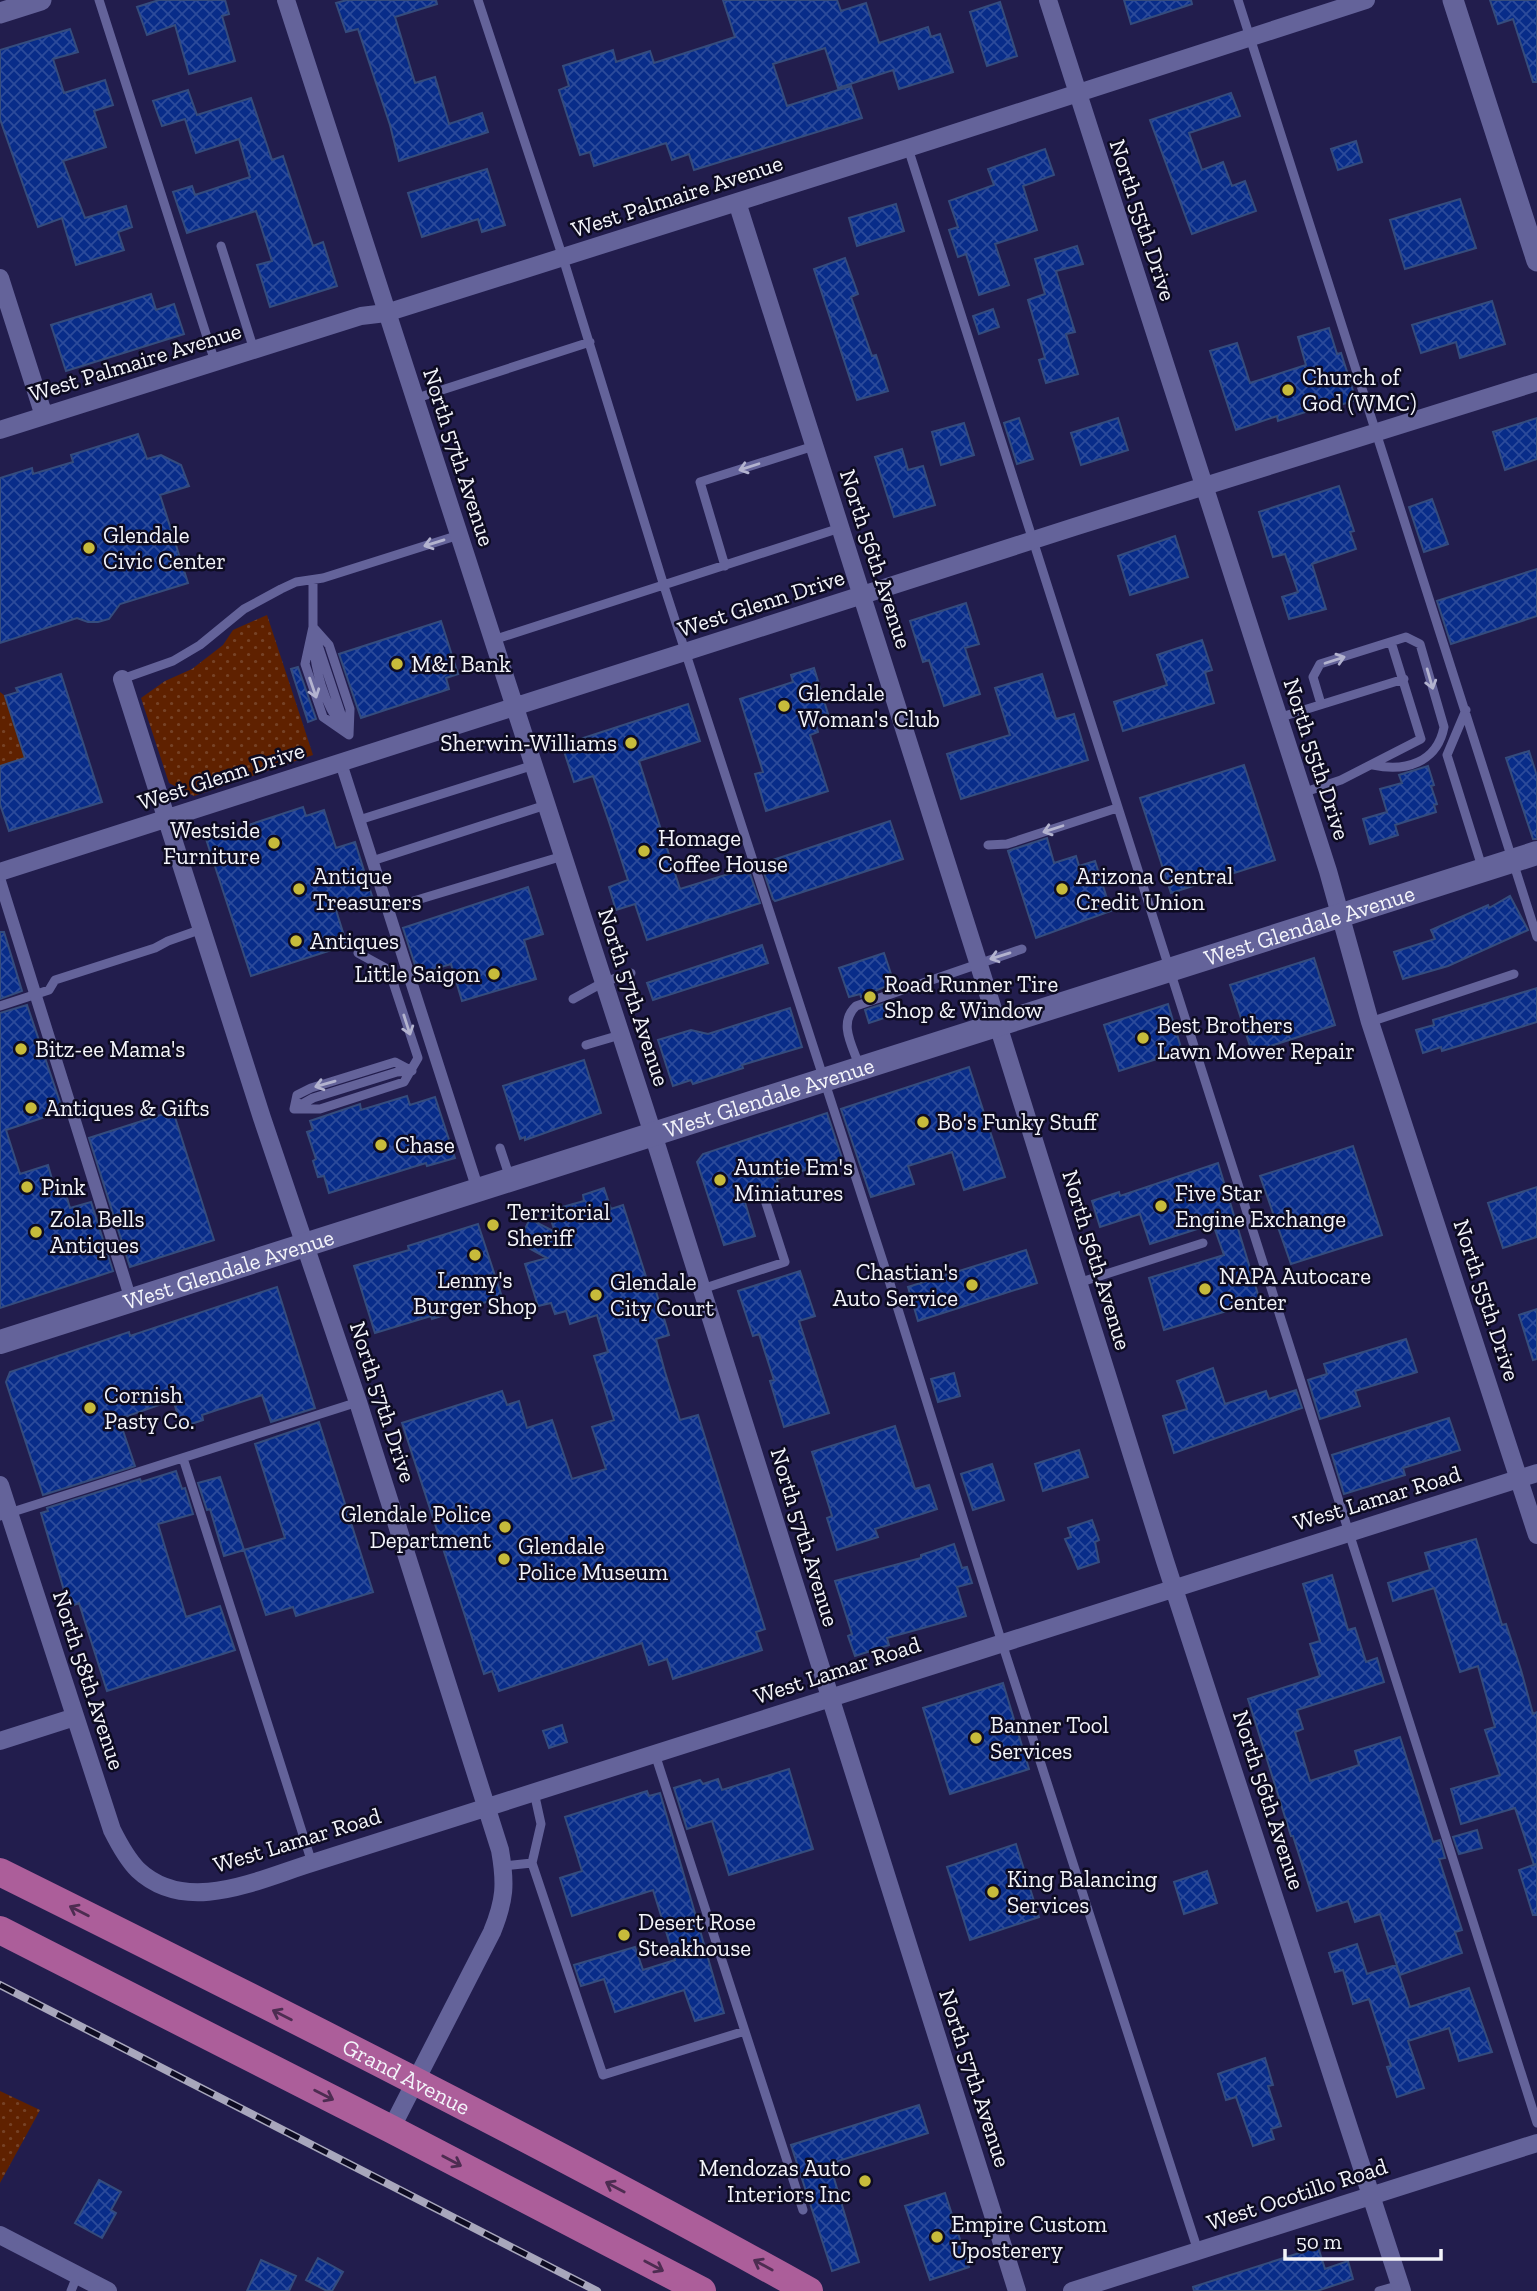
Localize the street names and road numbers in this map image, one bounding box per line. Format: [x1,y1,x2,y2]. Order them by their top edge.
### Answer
street label: North 55th Drive [1104,136,1182,304]
street label: West Palmaire Avenue [568,149,786,243]
street label: West Palmaire Avenue [25,316,245,408]
street label: North 57th Avenue [417,364,501,550]
street label: North 56th Avenue [834,466,918,652]
street label: West Glenn Drive [674,563,848,643]
street label: North 55th Drive [1278,675,1356,843]
street label: West Glenn Drive [134,736,308,816]
street label: West Glendale Avenue [1201,879,1418,972]
street label: North 57th Avenue [592,904,676,1090]
street label: West Glendale Avenue [660,1051,878,1144]
street label: North 56th Avenue [1056,1167,1138,1353]
street label: North 55th Drive [1448,1216,1526,1384]
street label: West Glendale Avenue [120,1223,337,1316]
street label: North 57th Drive [344,1318,422,1486]
street label: North 57th Avenue [764,1444,846,1630]
street label: West Lamar Road [1290,1459,1464,1537]
street label: North 58th Avenue [47,1587,131,1773]
street label: West Lamar Road [750,1630,924,1710]
street label: North 56th Avenue [1227,1707,1311,1893]
street label: West Lamar Road [210,1801,384,1879]
street label: North 57th Avenue [933,1985,1017,2171]
street label: Grand Avenue [338,2032,475,2121]
street label: West Ocotillo Road [1203,2152,1391,2236]

